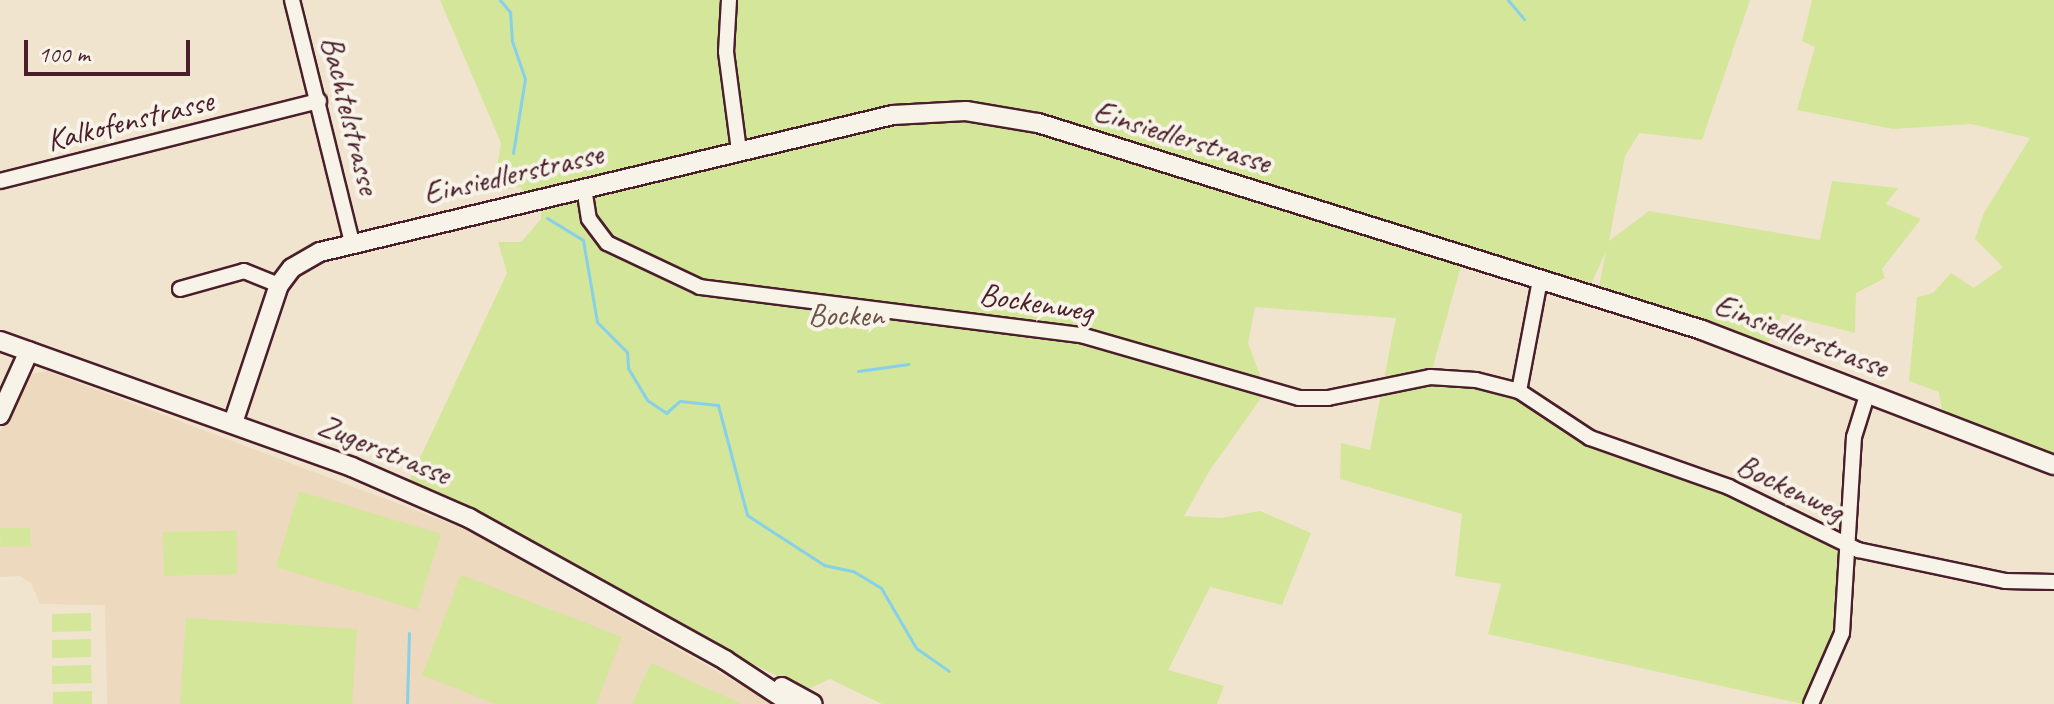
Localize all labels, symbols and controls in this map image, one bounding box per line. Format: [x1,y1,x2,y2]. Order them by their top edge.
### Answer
scale bar [28,24,194,74]
street label: Bachtelstrasse [312,32,388,198]
text: 100 m [38,39,90,69]
street label: Kalkofenstrasse [43,82,217,160]
street label: Einsiedlerstrasse [1089,92,1275,182]
street label: Einsiedlerstrasse [420,135,606,213]
street label: Bockenweg [977,275,1095,331]
street label: Einsiedlerstrasse [1709,285,1893,387]
park label: Bocken [808,296,884,334]
street label: Zugerstrasse [312,406,456,494]
street label: Bockenweg [1730,446,1850,530]

